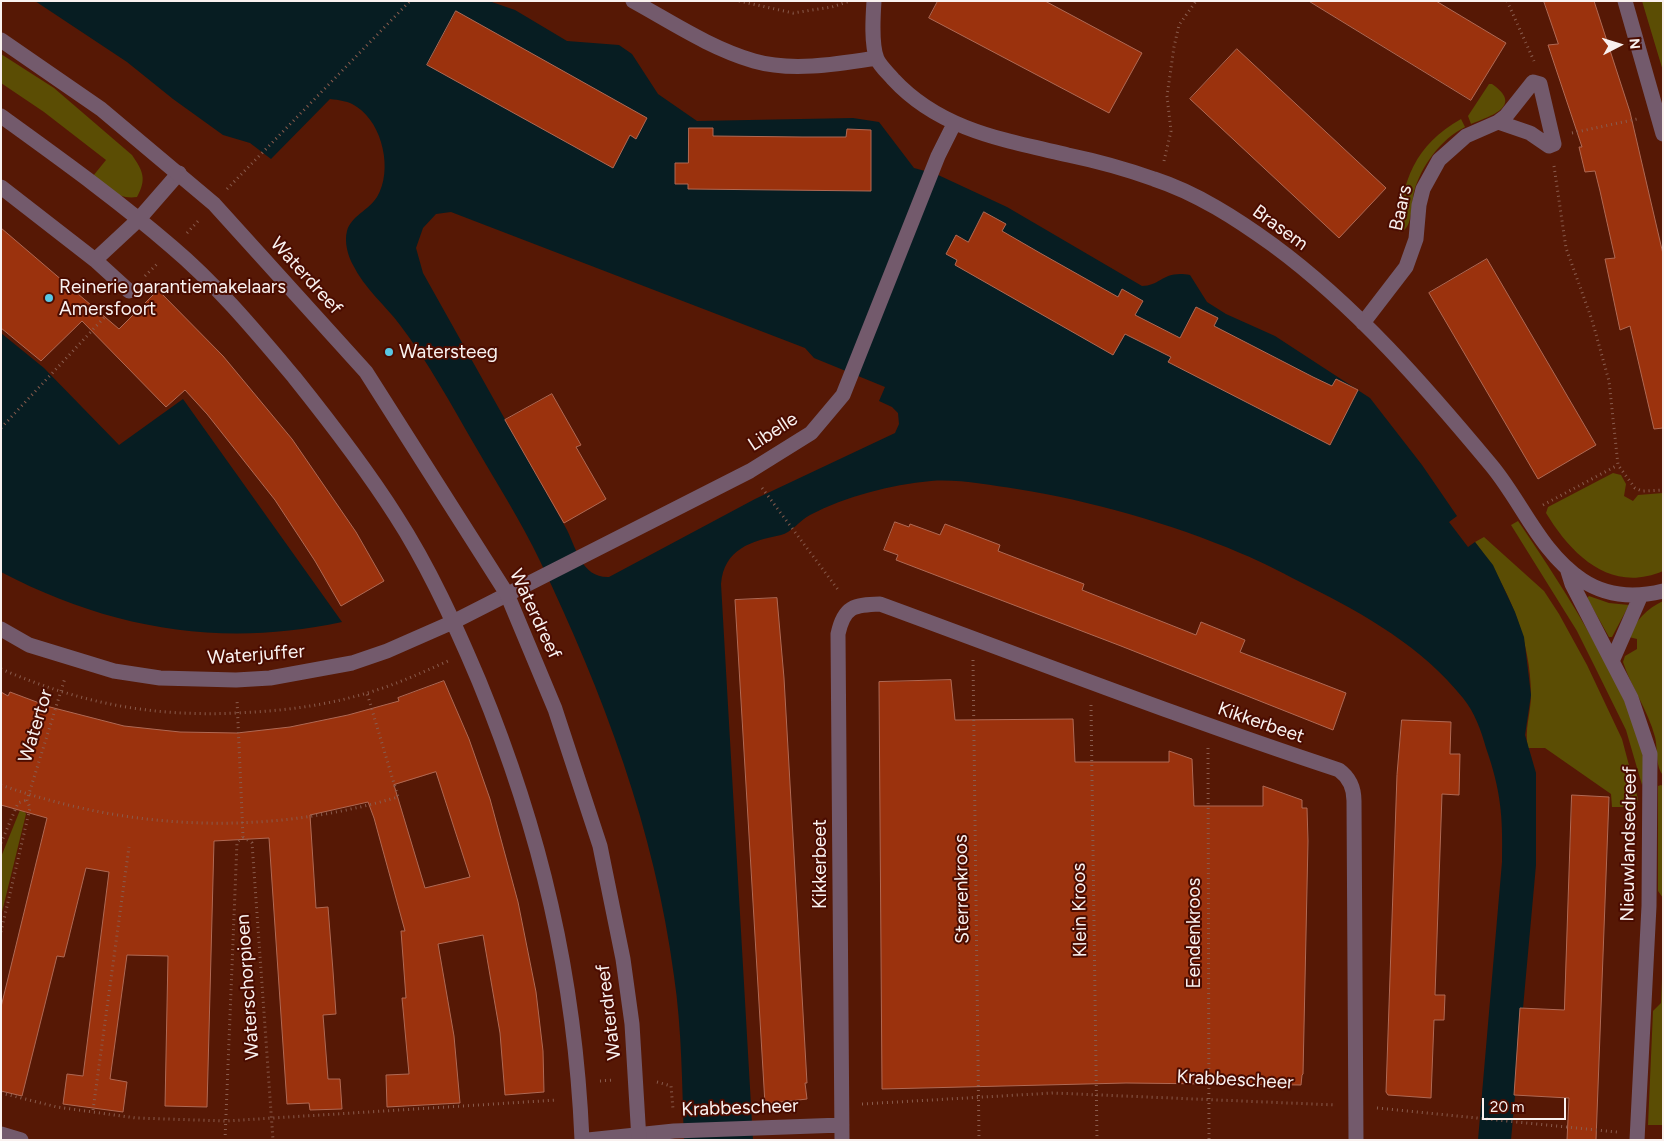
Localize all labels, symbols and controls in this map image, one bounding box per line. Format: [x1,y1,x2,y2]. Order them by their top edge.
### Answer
north arrow [1594,20,1644,70]
text: N [1626,38,1643,50]
street label: Baars [1385,183,1417,233]
street label: Brasem [1248,200,1312,256]
street label: Waterdreef [265,233,347,319]
place label: Reinerie garantiemakelaars Amersfoort [59,276,286,320]
marker: Reinerie garantiemakelaars Amersfoort [43,292,55,304]
place label: Watersteeg [399,341,498,363]
marker: Watersteeg [383,346,395,358]
street label: Libelle [744,408,802,456]
street label: Waterdreef [504,565,566,663]
street label: Waterjuffer [207,640,305,670]
street label: Watertor [14,686,58,766]
street label: Kikkerbeet [1215,698,1307,748]
street label: Nieuwlandsedreef [1616,766,1642,922]
street label: Kikkerbeet [809,819,831,909]
street label: Sterrenkroos [950,834,974,944]
street label: Klein Kroos [1068,862,1092,958]
street label: Eendenkroos [1183,878,1205,988]
street label: Waterschorpioen [232,913,264,1061]
street label: Waterdreef [592,963,626,1061]
street label: Krabbescheer [1176,1066,1294,1094]
scale bar [1484,1088,1568,1120]
street label: Krabbescheer [681,1095,799,1121]
text: 20 m [1490,1098,1524,1116]

